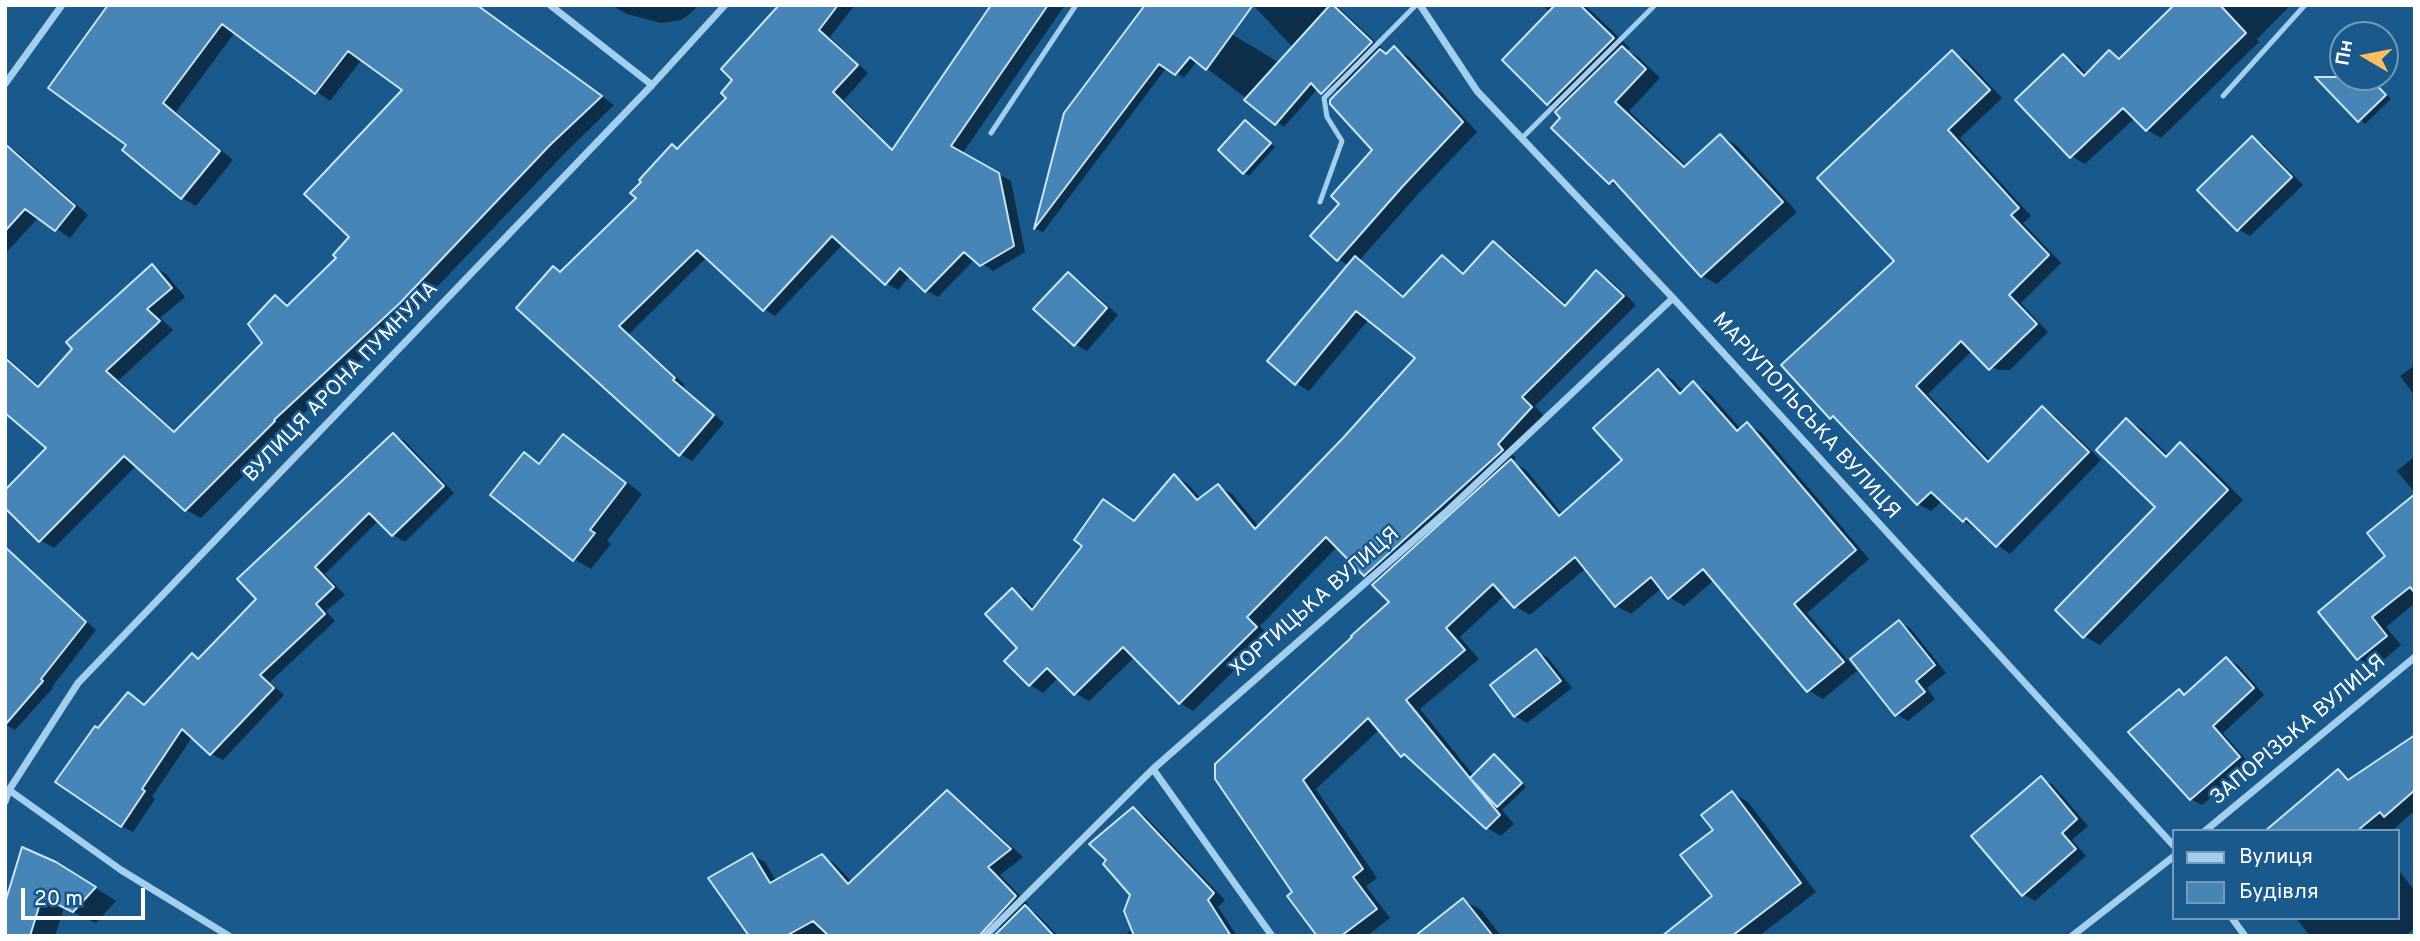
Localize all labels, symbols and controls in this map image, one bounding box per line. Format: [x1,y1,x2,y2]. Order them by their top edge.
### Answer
north arrow [2329,21,2399,91]
text: Пн [2331,38,2359,67]
street label: ВУЛИЦЯ АРОНА ПУМНУЛА [239,277,445,489]
street label: МАРІУПОЛЬСЬКА ВУЛИЦЯ [1706,309,1904,525]
street label: ХОРТИЦЬКА ВУЛИЦЯ [1226,523,1406,683]
street label: ЗАПОРІЗЬКА ВУЛИЦЯ [2206,650,2392,812]
legend [2172,829,2399,920]
text: Вулиця [2239,844,2313,871]
scale bar [24,874,149,918]
text: Будівля [2239,879,2319,906]
text: 20 m [34,886,83,913]

